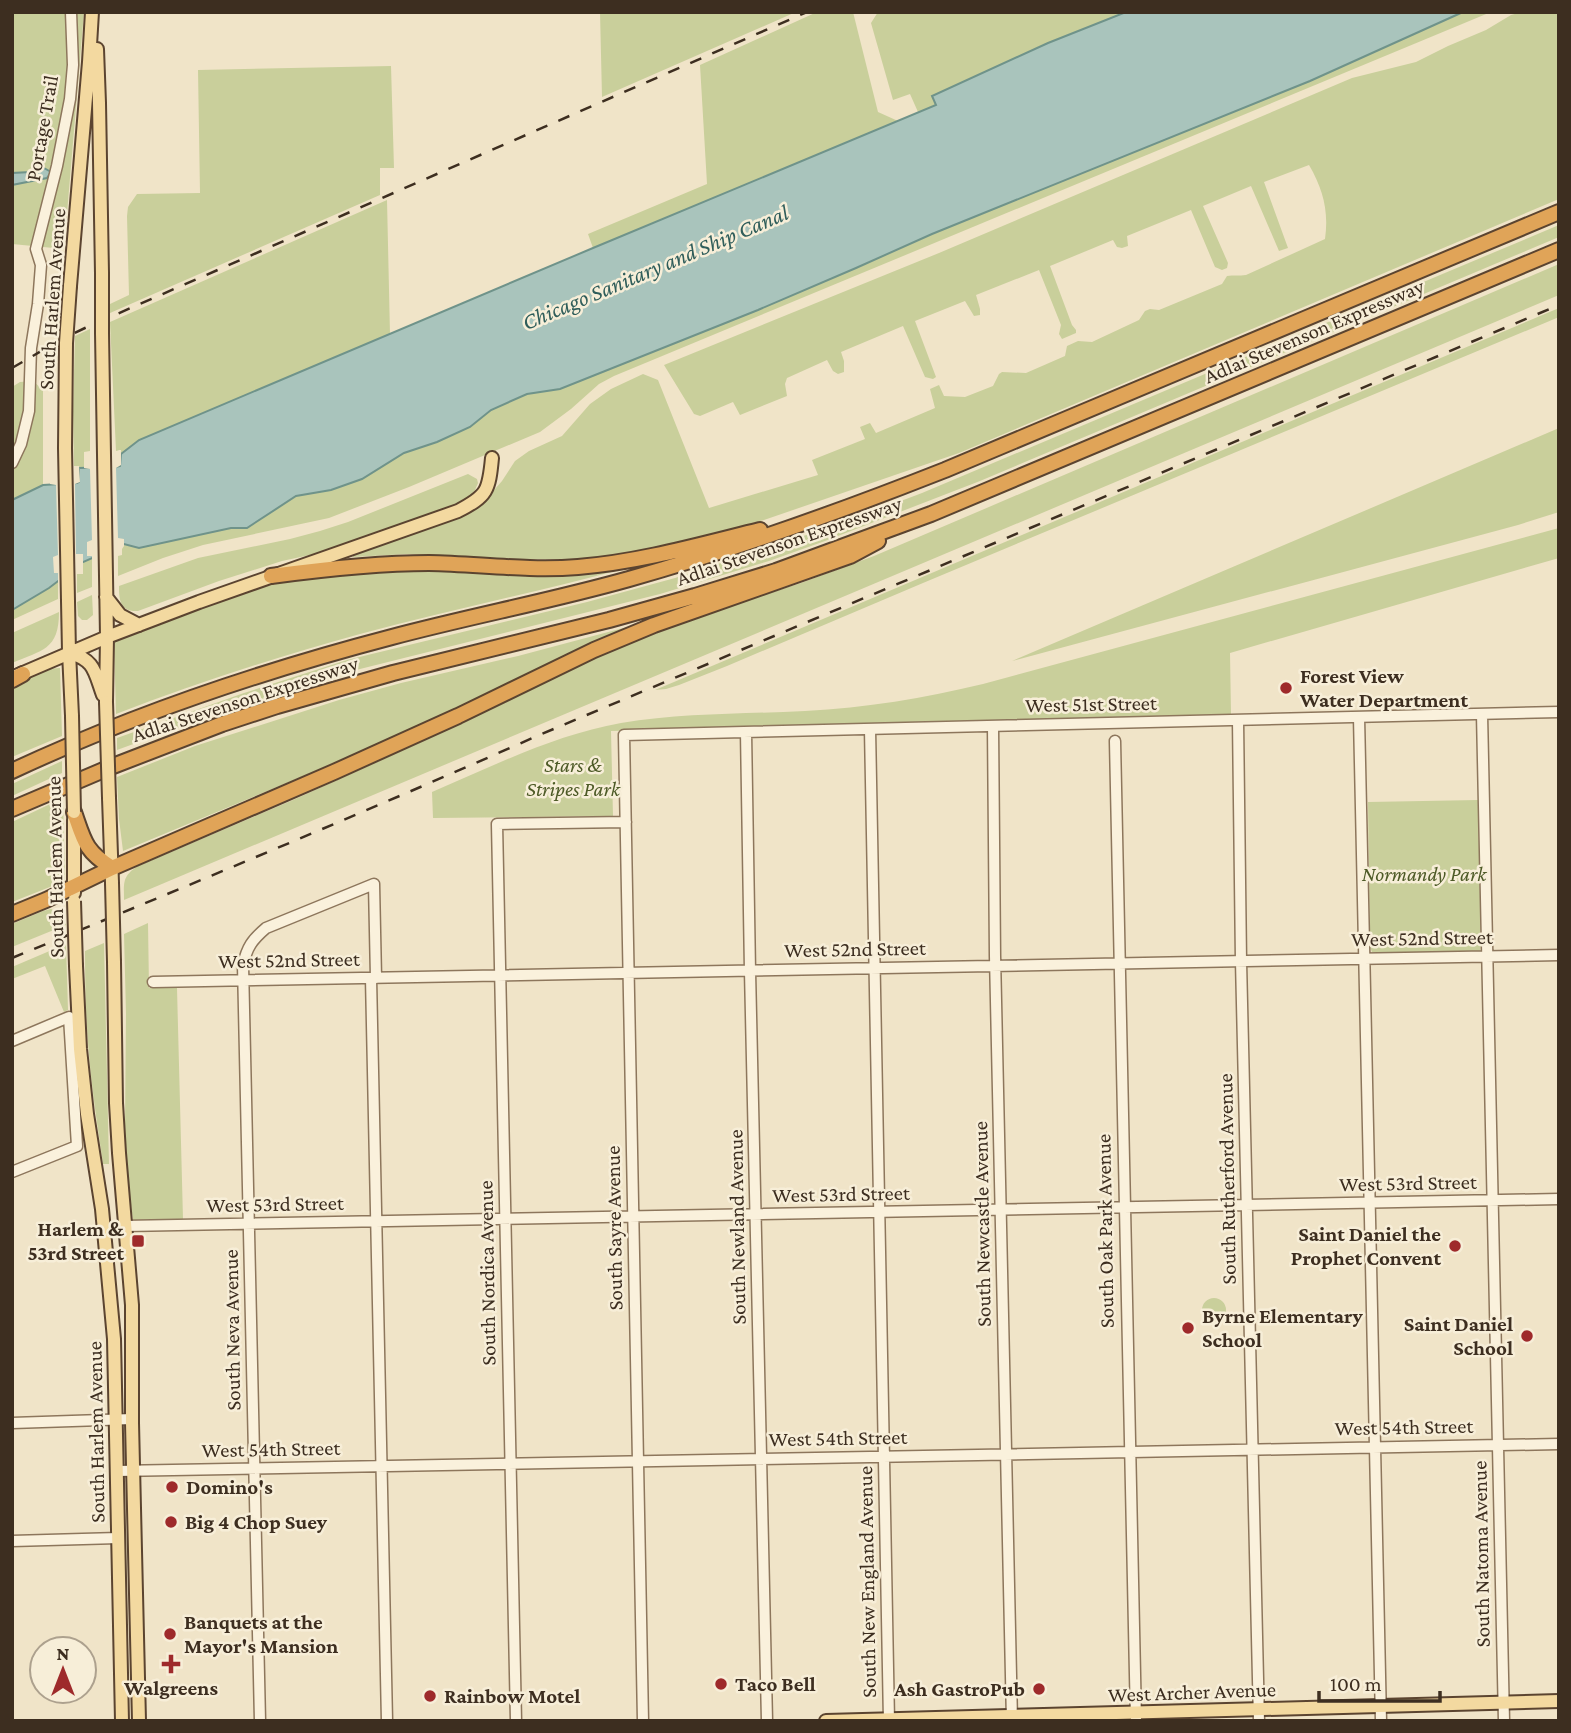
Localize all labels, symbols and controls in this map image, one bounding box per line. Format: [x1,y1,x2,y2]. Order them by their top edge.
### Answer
street label: Portage Trail [21,73,63,183]
water label: Chicago Sanitary and Ship Canal [518,199,792,335]
street label: South Harlem Avenue [34,207,70,391]
street label: Adlai Stevenson Expressway [1200,274,1428,388]
street label: Adlai Stevenson Expressway [673,491,905,591]
street label: Adlai Stevenson Expressway [129,651,361,747]
place label: Forest View Water Department [1299,664,1468,712]
marker: Forest View Water Department [1278,680,1294,696]
street label: West 51st Street [1025,691,1158,717]
park label: Stars & Stripes Park [526,753,621,801]
street label: South Harlem Avenue [41,776,69,958]
park label: Normandy Park [1362,862,1487,886]
street label: West 52nd Street [1351,925,1494,951]
street label: West 52nd Street [784,936,927,962]
street label: West 52nd Street [218,947,361,973]
street label: South Rutherford Avenue [1213,1073,1241,1285]
street label: South Newcastle Avenue [968,1121,996,1327]
street label: South Newland Avenue [723,1129,751,1325]
street label: South Oak Park Avenue [1091,1134,1119,1328]
street label: South Sayre Avenue [601,1145,627,1311]
street label: West 53rd Street [1339,1170,1478,1196]
street label: South Nordica Avenue [473,1180,501,1366]
street label: West 53rd Street [772,1181,911,1207]
street label: West 53rd Street [206,1191,345,1217]
place label: Harlem & 53rd Street [28,1217,125,1265]
place label: Saint Daniel the Prophet Convent [1291,1222,1441,1270]
marker: Harlem & 53rd Street [130,1233,146,1249]
marker: Saint Daniel the Prophet Convent [1447,1238,1463,1254]
street label: South Neva Avenue [219,1249,245,1411]
place label: Byrne Elementary School [1202,1304,1364,1352]
place label: Saint Daniel School [1404,1312,1513,1360]
marker: Byrne Elementary School [1180,1320,1196,1336]
marker: Saint Daniel School [1519,1328,1535,1344]
street label: South Harlem Avenue [82,1341,110,1523]
street label: West 54th Street [1334,1414,1475,1440]
street label: West 54th Street [768,1425,909,1451]
street label: West 54th Street [201,1436,342,1462]
street label: South Natoma Avenue [1467,1461,1495,1647]
street label: South New England Avenue [853,1466,881,1698]
place label: Domino's [186,1475,273,1499]
marker: Domino's [164,1479,180,1495]
place label: Big 4 Chop Suey [185,1510,328,1534]
marker: Big 4 Chop Suey [163,1514,179,1530]
place label: Banquets at the Mayor's Mansion [184,1610,338,1658]
marker: Banquets at the Mayor's Mansion [162,1626,178,1642]
north arrow [28,1635,98,1705]
text: N [57,1643,70,1664]
marker: Walgreens [163,1656,179,1672]
scale bar [1319,1660,1440,1704]
place label: Taco Bell [735,1672,816,1696]
text: 100 m [1330,1672,1382,1696]
place label: Walgreens [123,1676,218,1700]
marker: Taco Bell [713,1676,729,1692]
place label: Ash GastroPub [893,1677,1025,1701]
street label: West Archer Avenue [1108,1677,1276,1707]
marker: Ash GastroPub [1031,1681,1047,1697]
place label: Rainbow Motel [444,1684,580,1708]
marker: Rainbow Motel [422,1688,438,1704]

